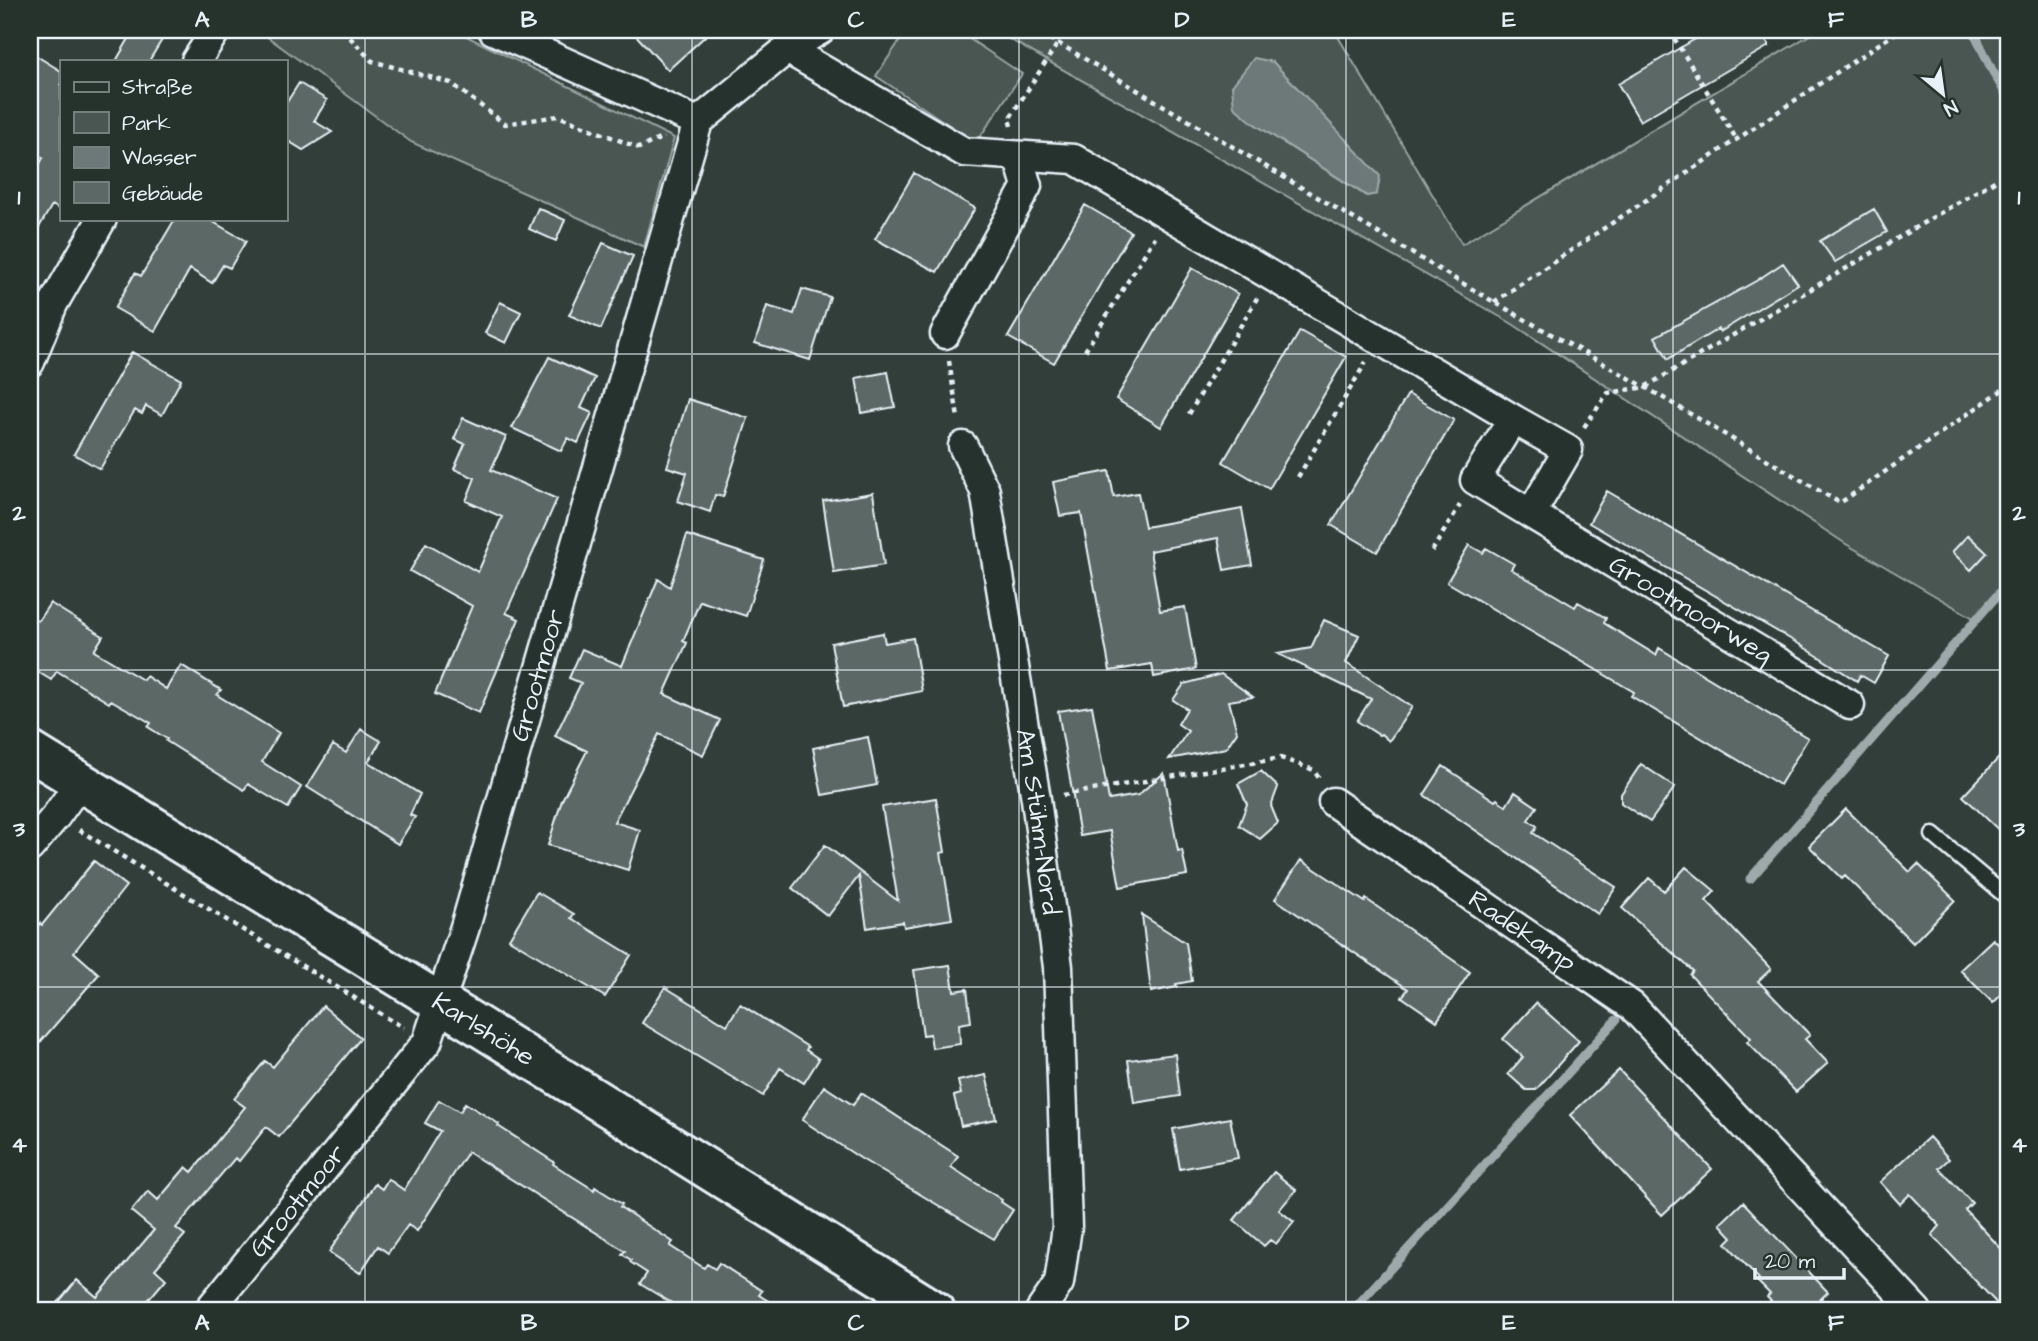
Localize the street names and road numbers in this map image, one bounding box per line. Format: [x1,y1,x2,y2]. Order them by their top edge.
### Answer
street label: Grootmoorweg [1602,547,1779,674]
street label: Grootmoor [502,605,574,746]
street label: Am Stühm-Nord [1007,726,1069,917]
street label: Radekamp [1461,881,1583,981]
street label: Karlshöhe [425,984,542,1075]
street label: Grootmoor [241,1137,355,1265]

